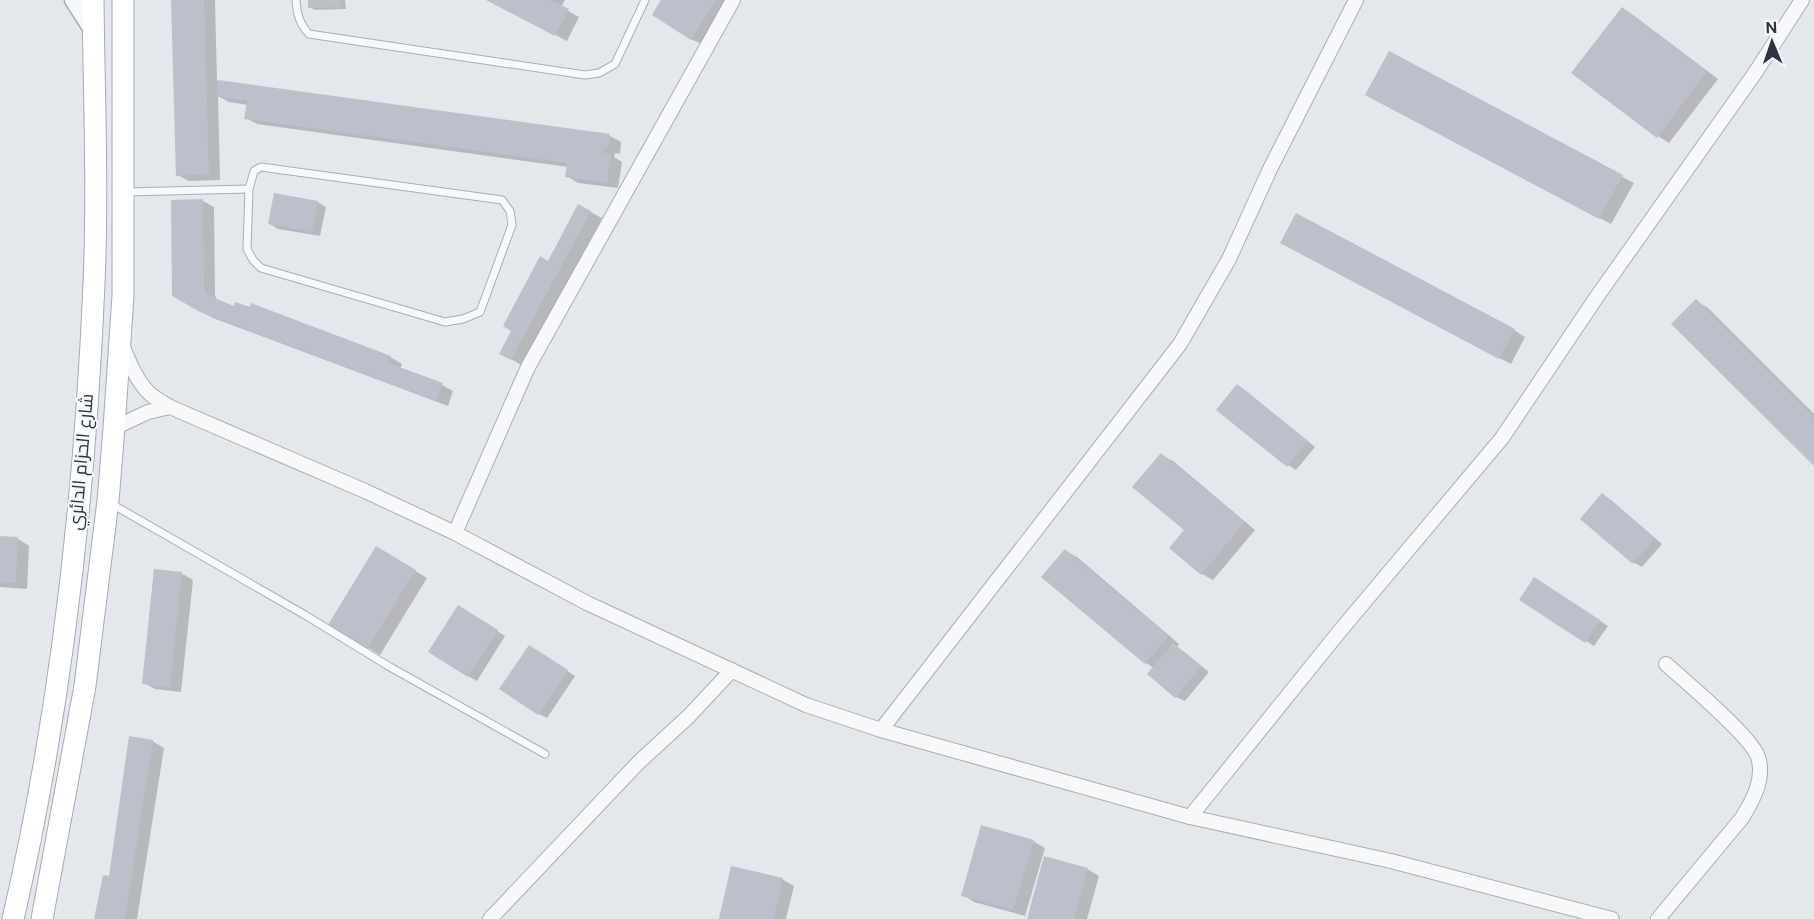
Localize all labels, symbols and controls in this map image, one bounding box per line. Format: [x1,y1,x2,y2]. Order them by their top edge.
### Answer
north arrow [1742,12,1802,72]
text: N [1765,17,1778,38]
street label: شارع الحزام الدائري [63,393,101,532]

